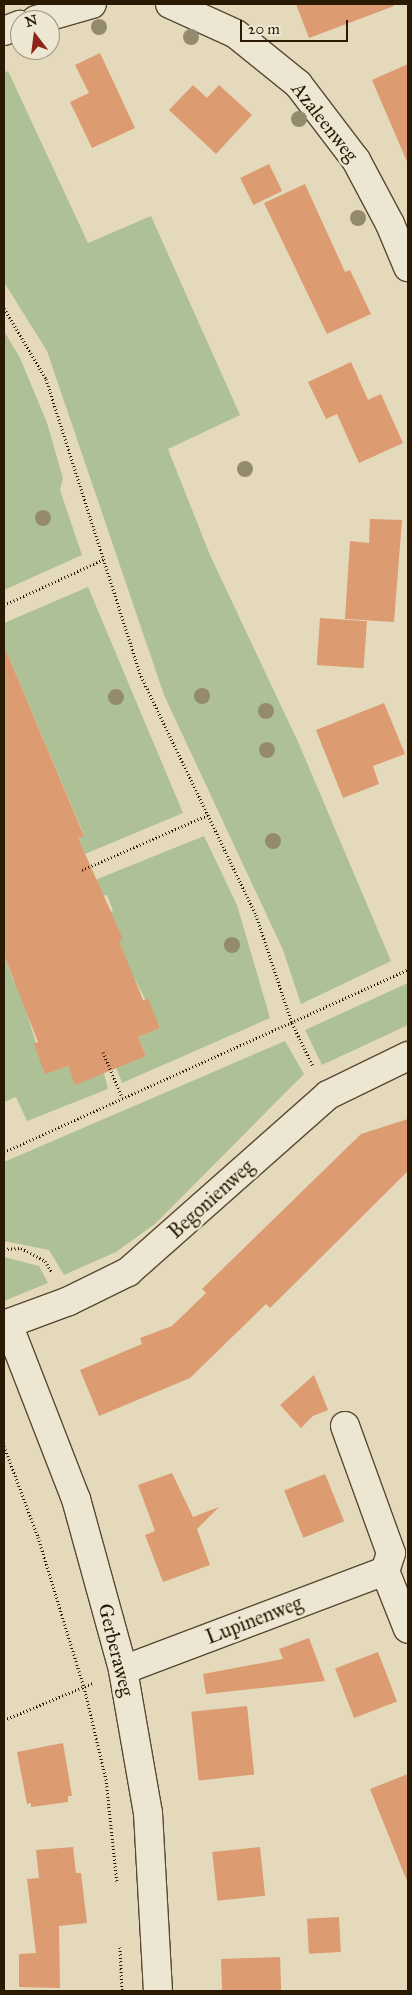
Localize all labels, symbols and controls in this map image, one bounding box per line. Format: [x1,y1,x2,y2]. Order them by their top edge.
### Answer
north arrow [10,10,60,60]
scale bar [242,10,350,42]
text: N [23,11,39,31]
text: 20 m [248,20,280,38]
street label: Azaleenweg [286,77,364,167]
street label: Begonienweg [163,1154,259,1244]
street label: Lupinenweg [202,1591,306,1649]
street label: Gerberaweg [93,1601,139,1699]

